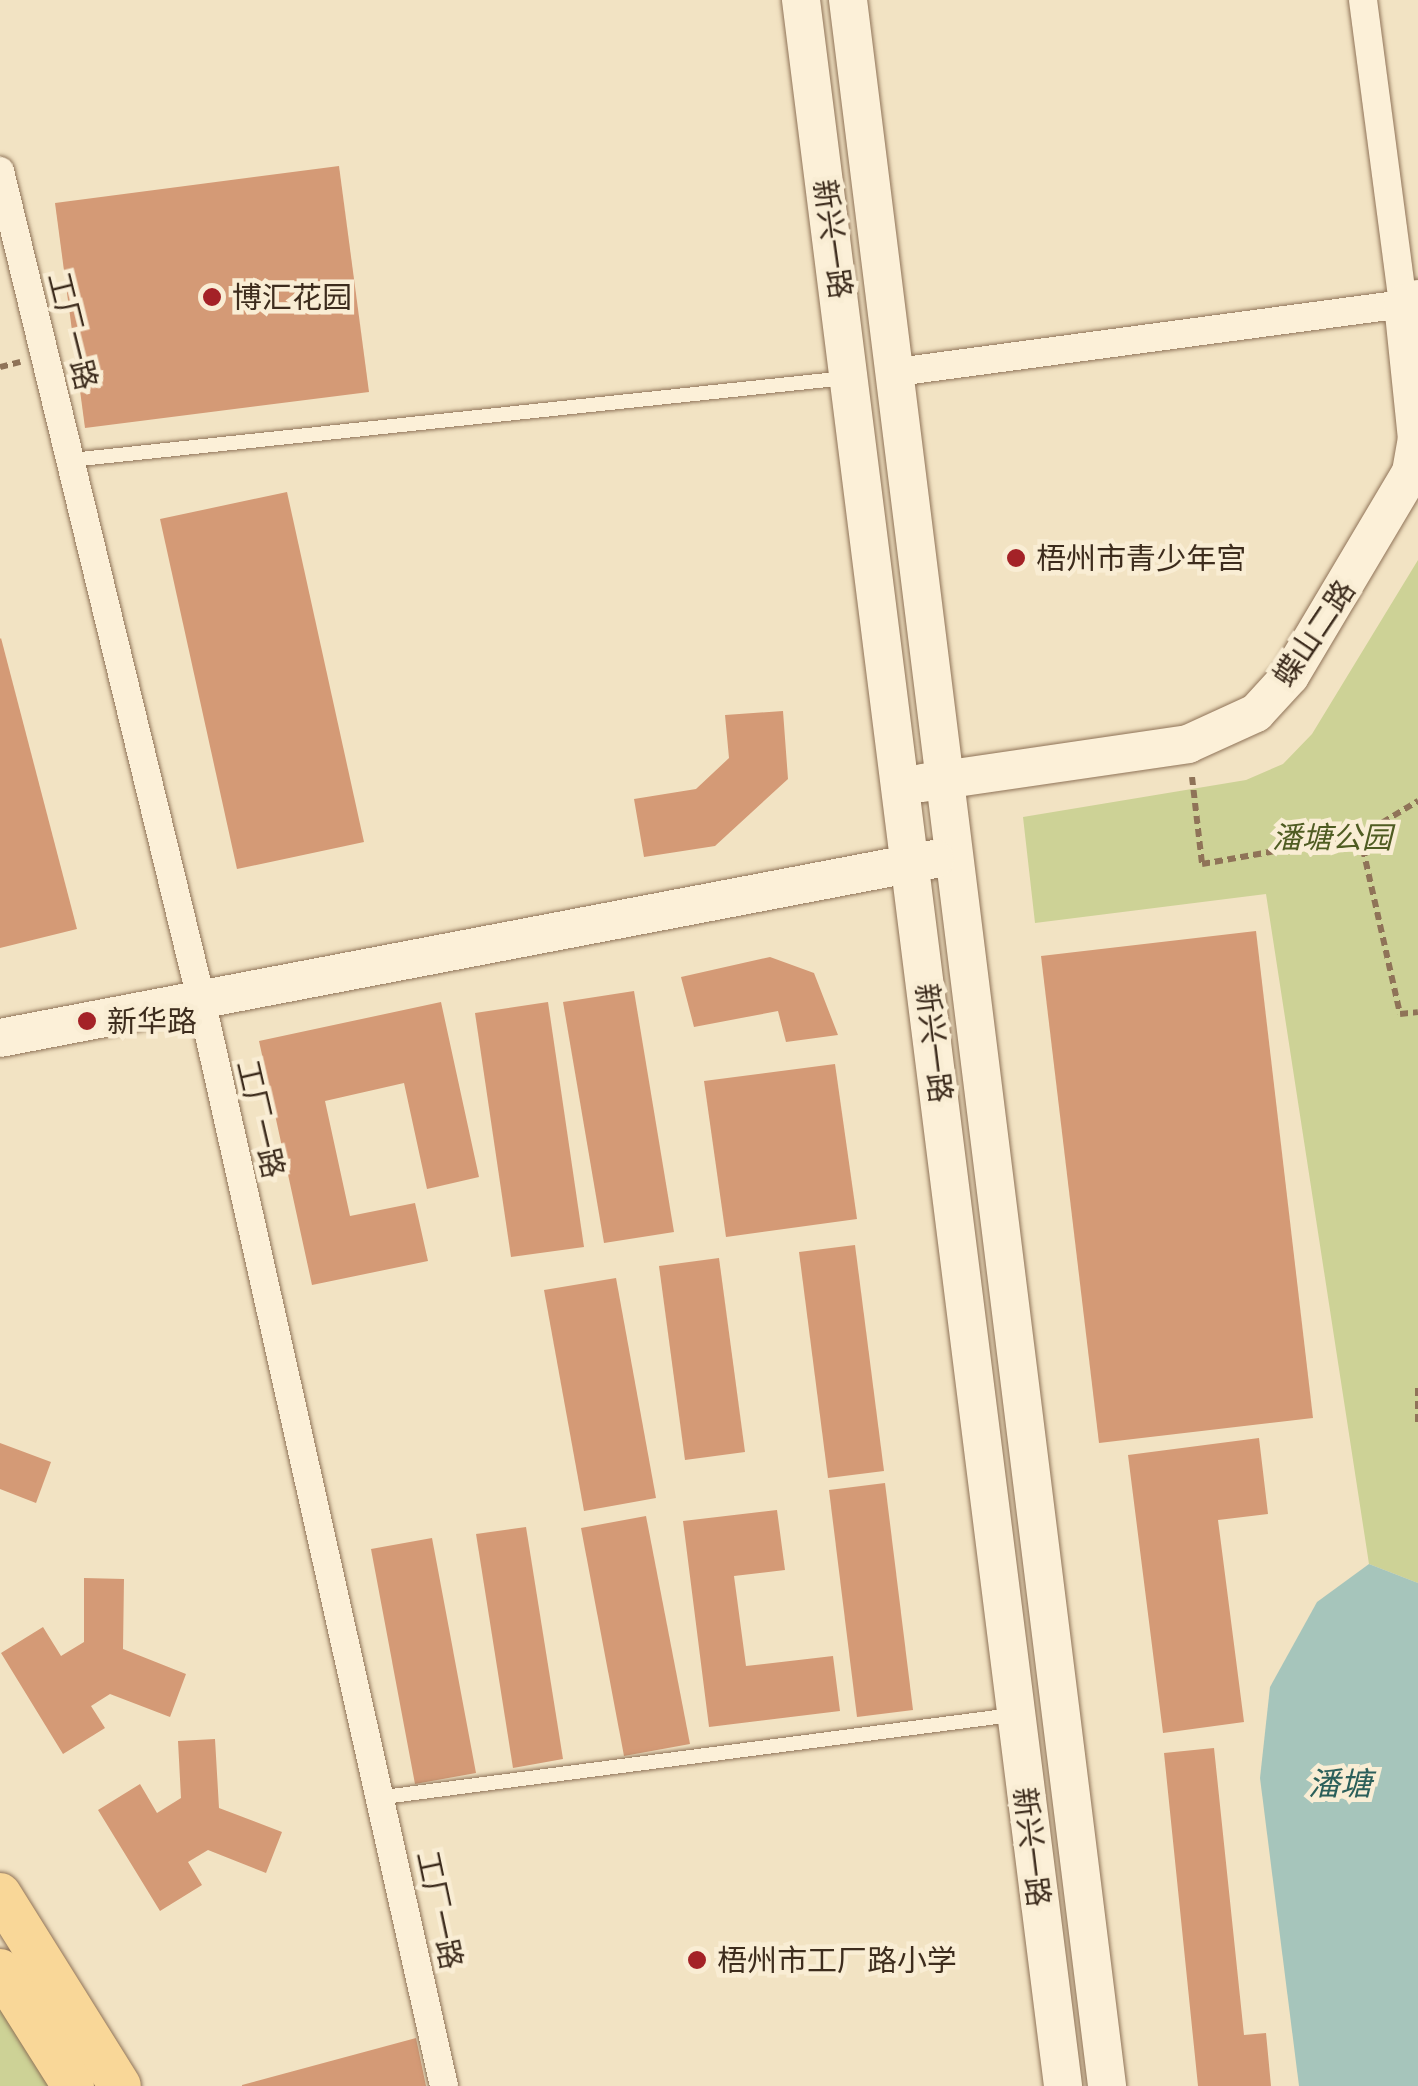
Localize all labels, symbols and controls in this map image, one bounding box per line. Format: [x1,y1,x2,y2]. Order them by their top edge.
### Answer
street label: 新兴一路 [807,177,859,301]
street label: 工厂一路 [41,268,105,394]
place label: 博汇花园 [232,279,352,315]
marker: 博汇花园 [201,286,223,308]
place label: 梧州市青少年宫 [1036,540,1246,576]
marker: 梧州市青少年宫 [1005,547,1027,569]
street label: 蝶山二路 [1266,573,1362,693]
park label: 潘塘公园 [1272,819,1392,855]
street label: 新兴一路 [909,981,959,1105]
place label: 新华路 [107,1003,197,1039]
marker: 新华路 [76,1010,98,1032]
street label: 工厂一路 [230,1056,292,1182]
water label: 潘塘 [1308,1764,1372,1802]
street label: 新兴一路 [1007,1785,1057,1909]
street label: 工厂一路 [410,1848,470,1972]
place label: 梧州市工厂路小学 [717,1942,957,1978]
marker: 梧州市工厂路小学 [686,1949,708,1971]

